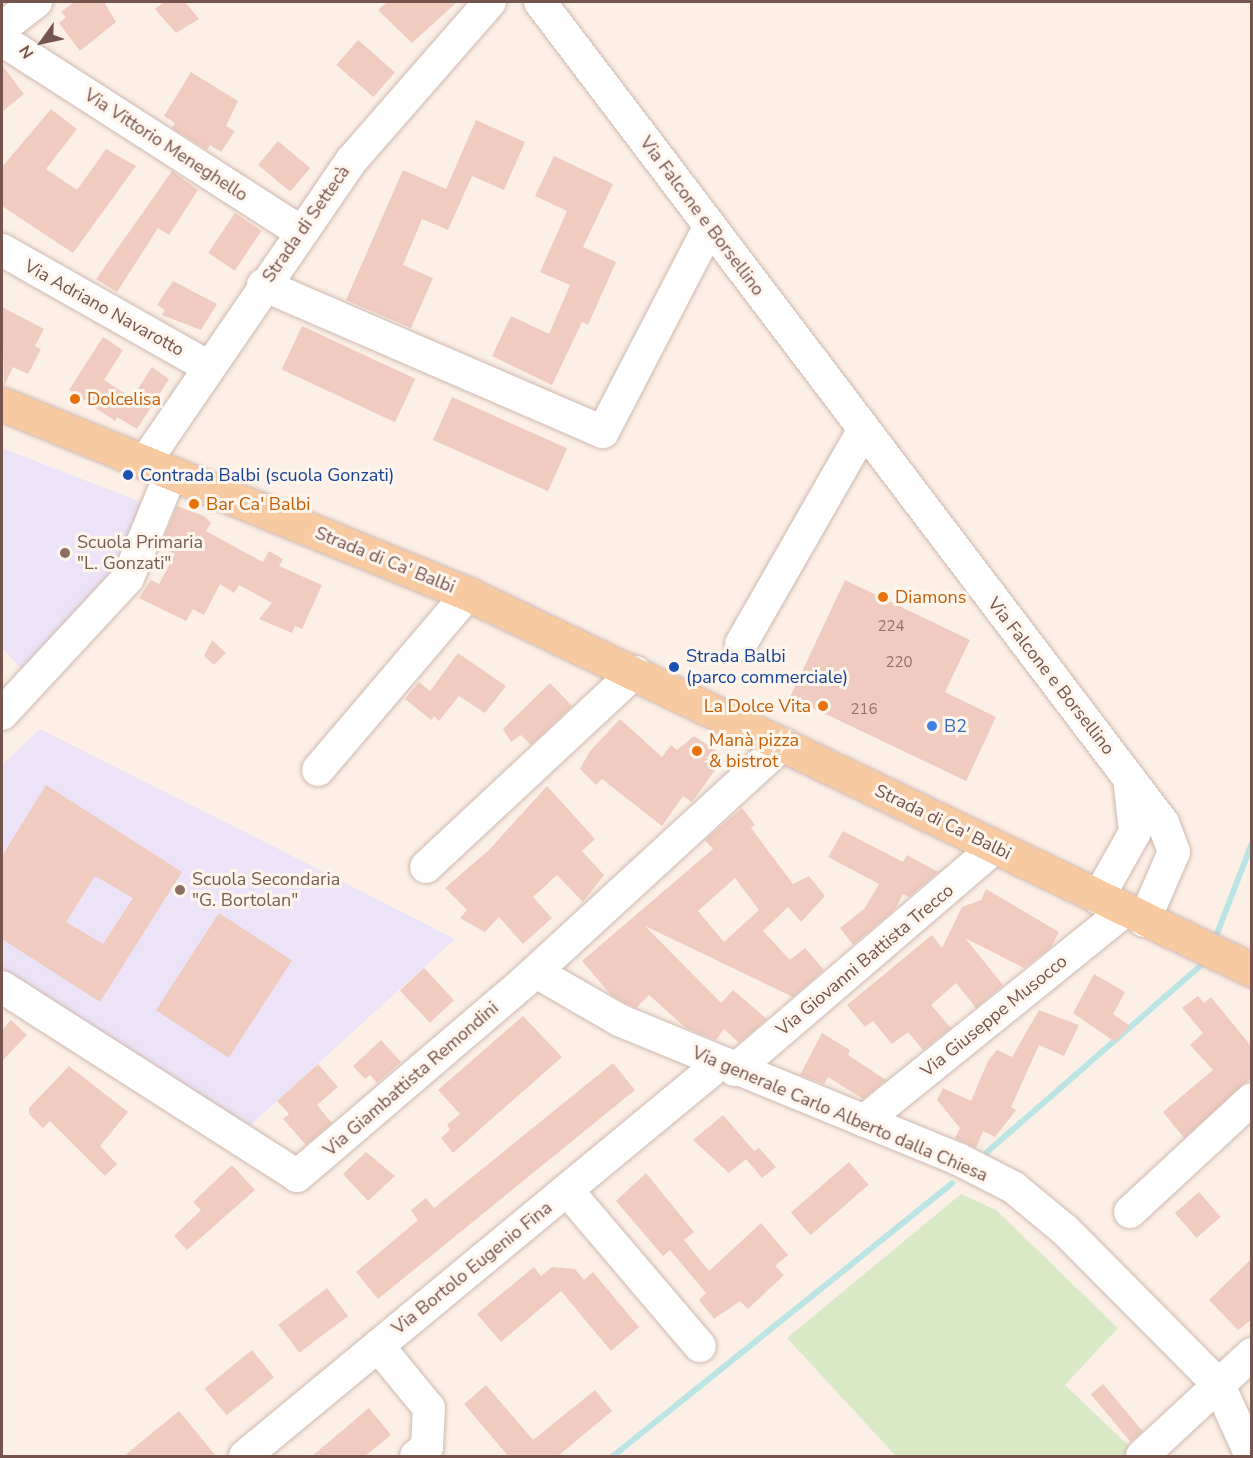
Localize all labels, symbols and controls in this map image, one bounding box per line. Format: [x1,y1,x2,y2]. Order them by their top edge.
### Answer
north arrow [12,12,72,72]
text: N [14,41,39,63]
street label: Via Vittorio Meneghello [80,84,252,206]
street label: Via Falcone e Borsellino [635,132,769,300]
street label: Strada di Settecà [258,161,354,287]
street label: Via Adriano Navarotto [20,255,188,361]
place label: Dolcelisa [87,388,161,410]
marker: Dolcelisa [68,392,82,406]
place label: Contrada Balbi (scuola Gonzati) [140,464,394,486]
marker: Contrada Balbi (scuola Gonzati) [121,468,135,482]
place label: Bar Ca' Balbi [206,493,310,515]
marker: Bar Ca' Balbi [187,497,201,511]
street label: Strada di Ca' Balbi [312,522,458,598]
place label: Scuola Primaria "L. Gonzati" [77,532,203,574]
marker: Scuola Primaria "L. Gonzati" [58,546,72,560]
place label: Diamons [895,586,966,608]
marker: Diamons [876,590,890,604]
street label: Via Falcone e Borsellino [983,593,1119,759]
house number: 224 [878,618,904,636]
place label: Strada Balbi (parco commerciale) [686,646,848,688]
house number: 220 [886,654,912,672]
marker: Strada Balbi (parco commerciale) [667,660,681,674]
place label: La Dolce Vita [704,695,811,717]
marker: La Dolce Vita [816,699,830,713]
house number: 216 [851,701,877,719]
place label: B2 [944,715,967,737]
marker: B2 [925,719,939,733]
place label: Manà pizza & bistrot [709,730,799,772]
marker: Manà pizza & bistrot [690,744,704,758]
street label: Strada di Ca' Balbi [871,780,1015,864]
place label: Scuola Secondaria "G. Bortolan" [192,869,340,912]
street label: Via Giovanni Battista Trecco [772,880,958,1040]
marker: Scuola Secondaria "G. Bortolan" [173,883,187,897]
street label: Via Giuseppe Musocco [916,950,1072,1082]
street label: Via Giambattista Remondini [319,997,503,1161]
street label: Via generale Carlo Alberto dalla Chiesa [689,1042,991,1186]
street label: Via Bortolo Eugenio Fina [388,1197,556,1339]

